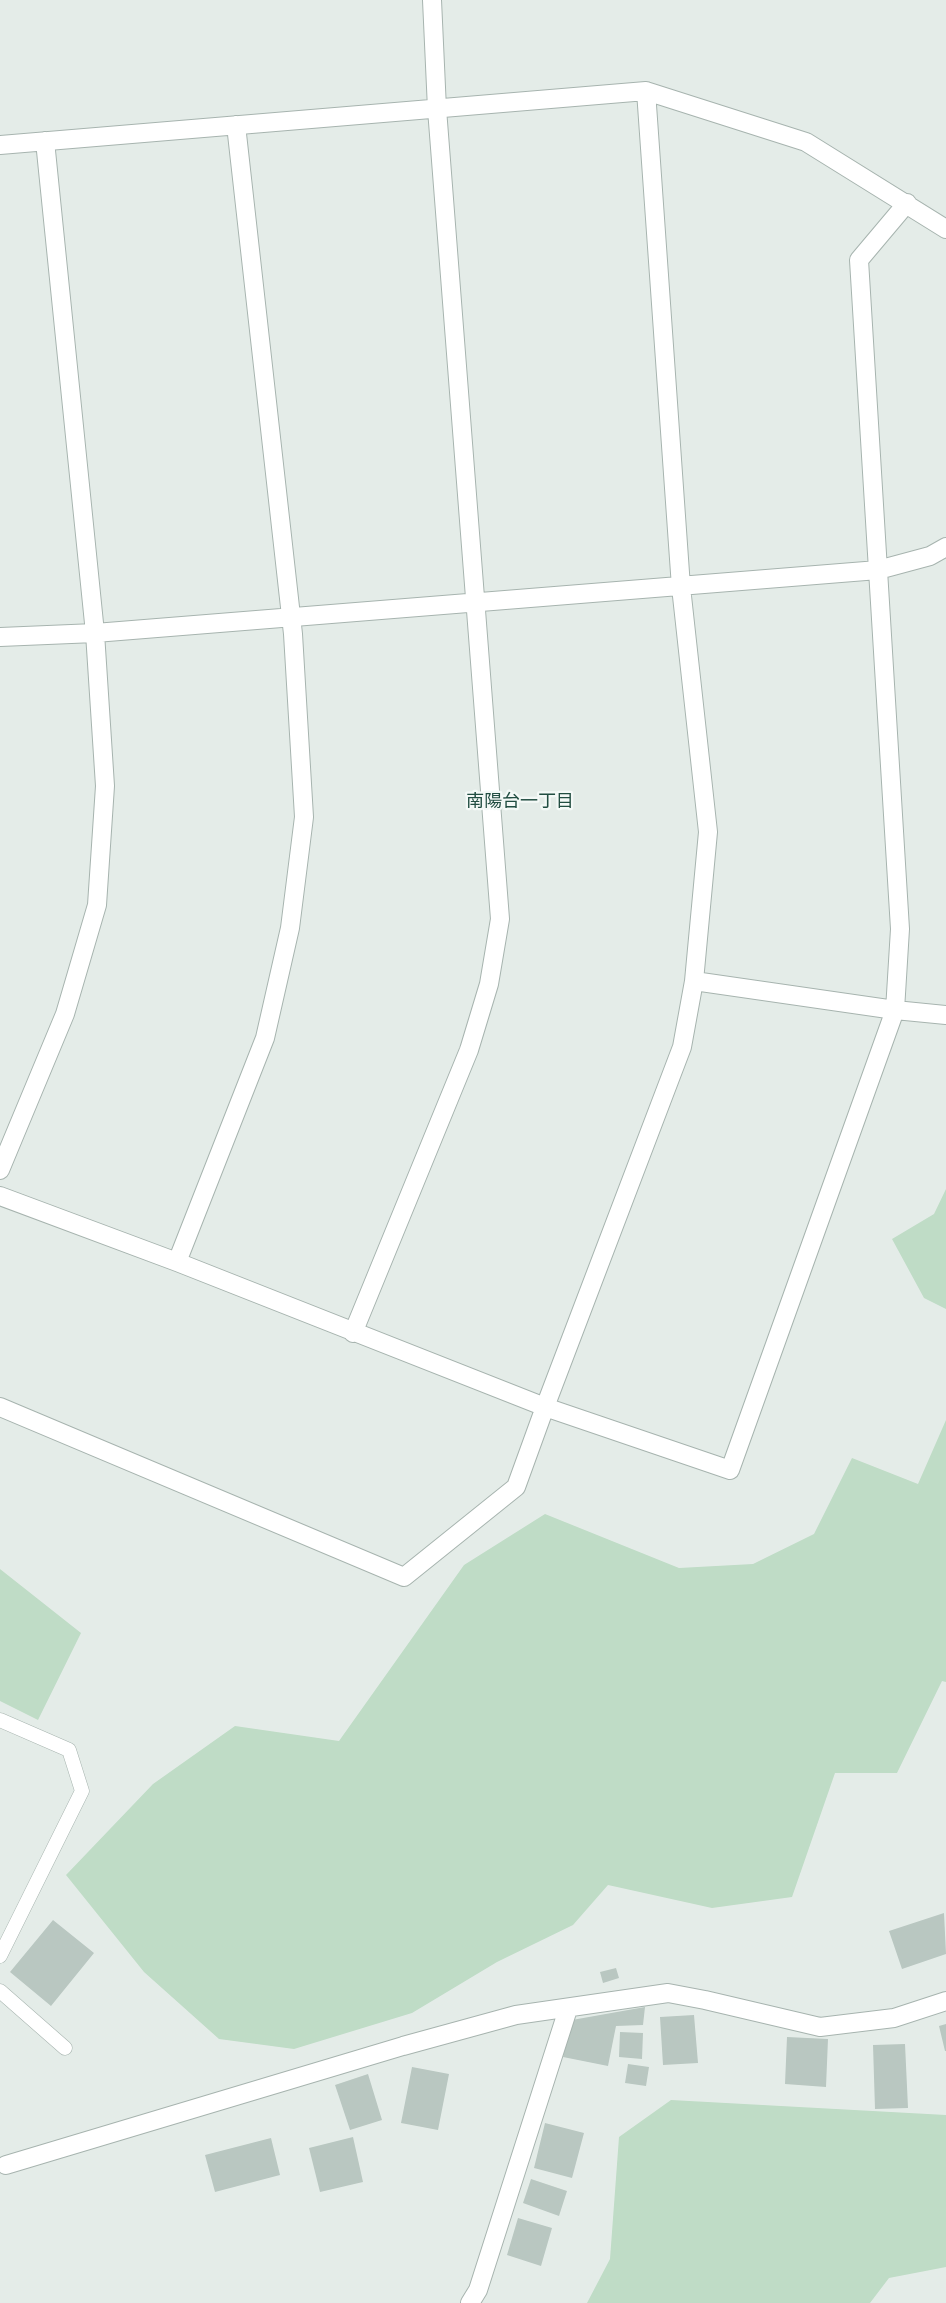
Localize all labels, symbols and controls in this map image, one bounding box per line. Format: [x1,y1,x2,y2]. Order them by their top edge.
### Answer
district label: 南陽台一丁目 [466,791,574,813]

